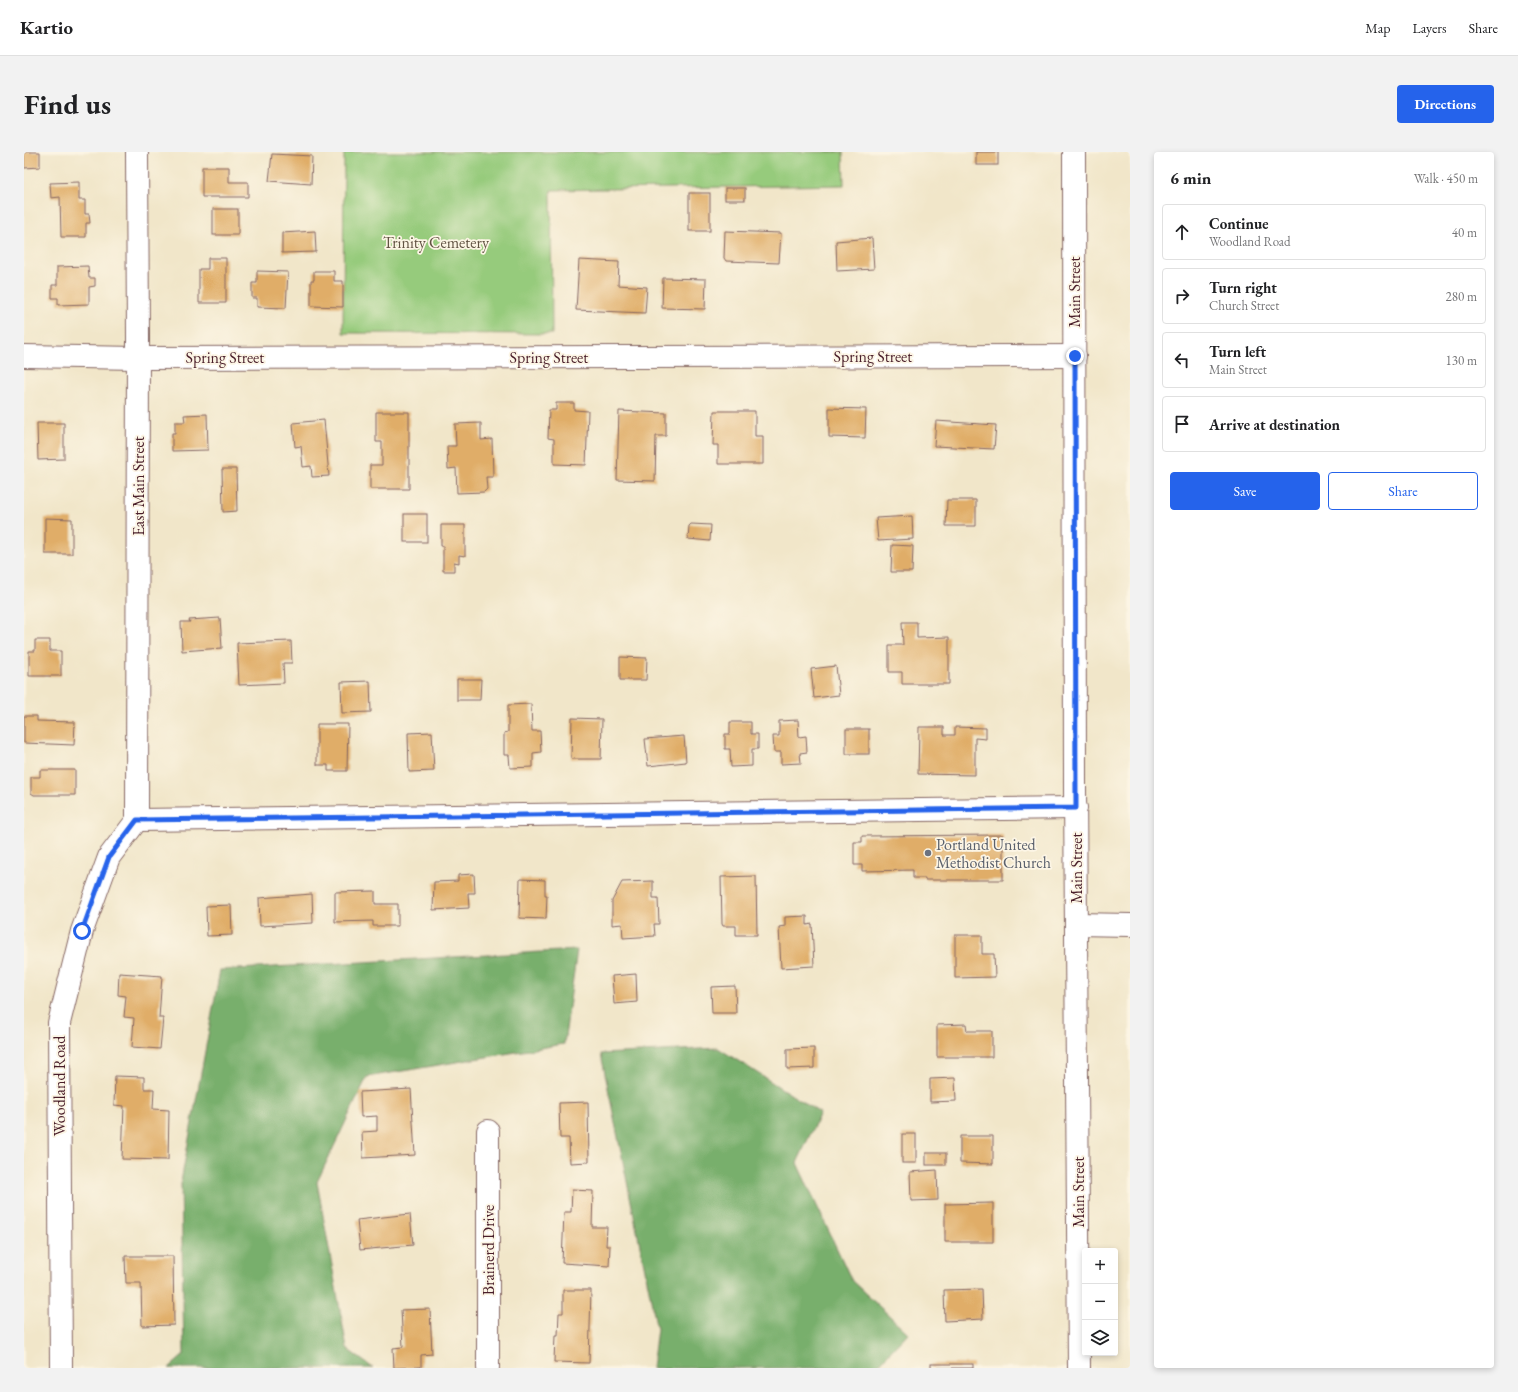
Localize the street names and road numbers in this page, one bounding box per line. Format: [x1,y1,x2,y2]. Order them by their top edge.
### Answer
street label: Main Street [1064,256,1085,328]
street label: Spring Street [834,346,912,367]
street label: Spring Street [186,347,264,368]
street label: Spring Street [510,347,588,368]
street label: East Main Street [128,436,149,536]
street label: Main Street [1066,832,1087,904]
street label: Woodland Road [49,1035,70,1136]
street label: Main Street [1068,1156,1089,1228]
street label: Brainerd Drive [478,1205,499,1295]

